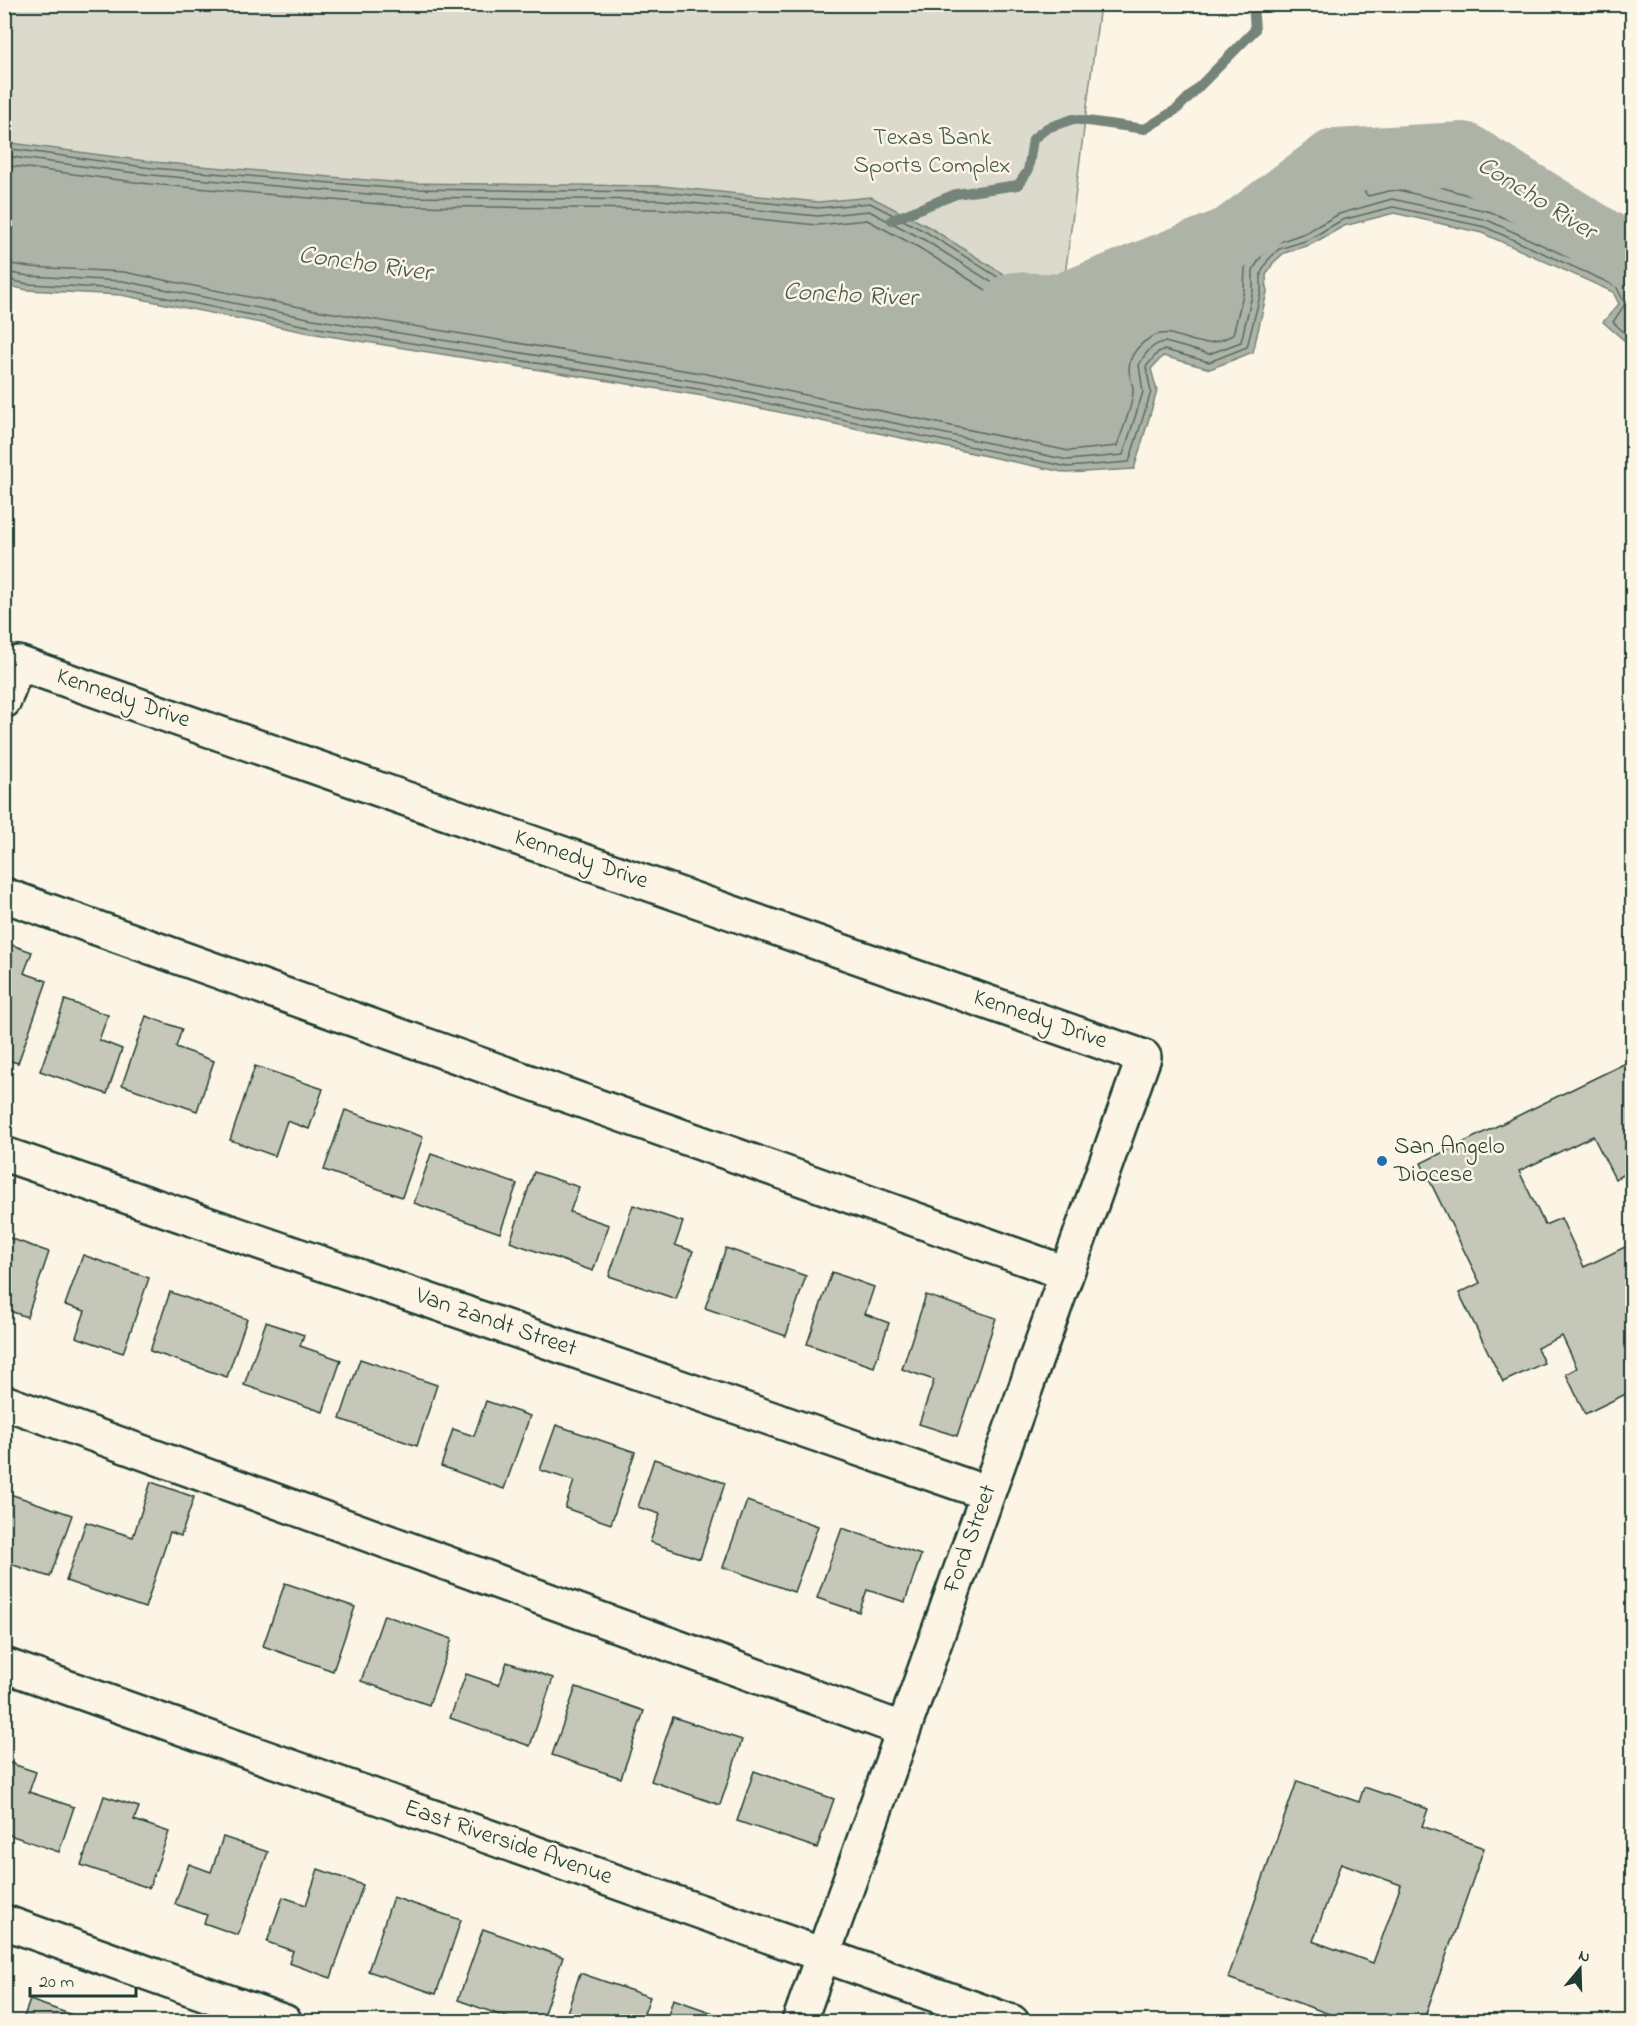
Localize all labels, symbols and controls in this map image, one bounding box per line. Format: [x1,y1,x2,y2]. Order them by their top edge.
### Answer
park label: Texas Bank Sports Complex [854,121,1010,184]
water label: Concho River [1469,147,1605,252]
water label: Concho River [296,237,437,294]
water label: Concho River [782,274,921,319]
street label: Kennedy Drive [51,660,195,739]
street label: Kennedy Drive [509,821,653,900]
street label: Kennedy Drive [968,981,1112,1060]
place label: San Angelo Diocese [1393,1130,1505,1193]
marker: San Angelo Diocese [1375,1154,1389,1168]
street label: Van Zandt Street [410,1279,581,1367]
street label: Ford Street [935,1480,1007,1599]
street label: East Riverside Avenue [399,1791,617,1895]
north arrow [1550,1939,1610,1999]
text: N [1575,1944,1593,1970]
scale bar [30,1960,136,1998]
text: 20 m [39,1970,74,1996]

